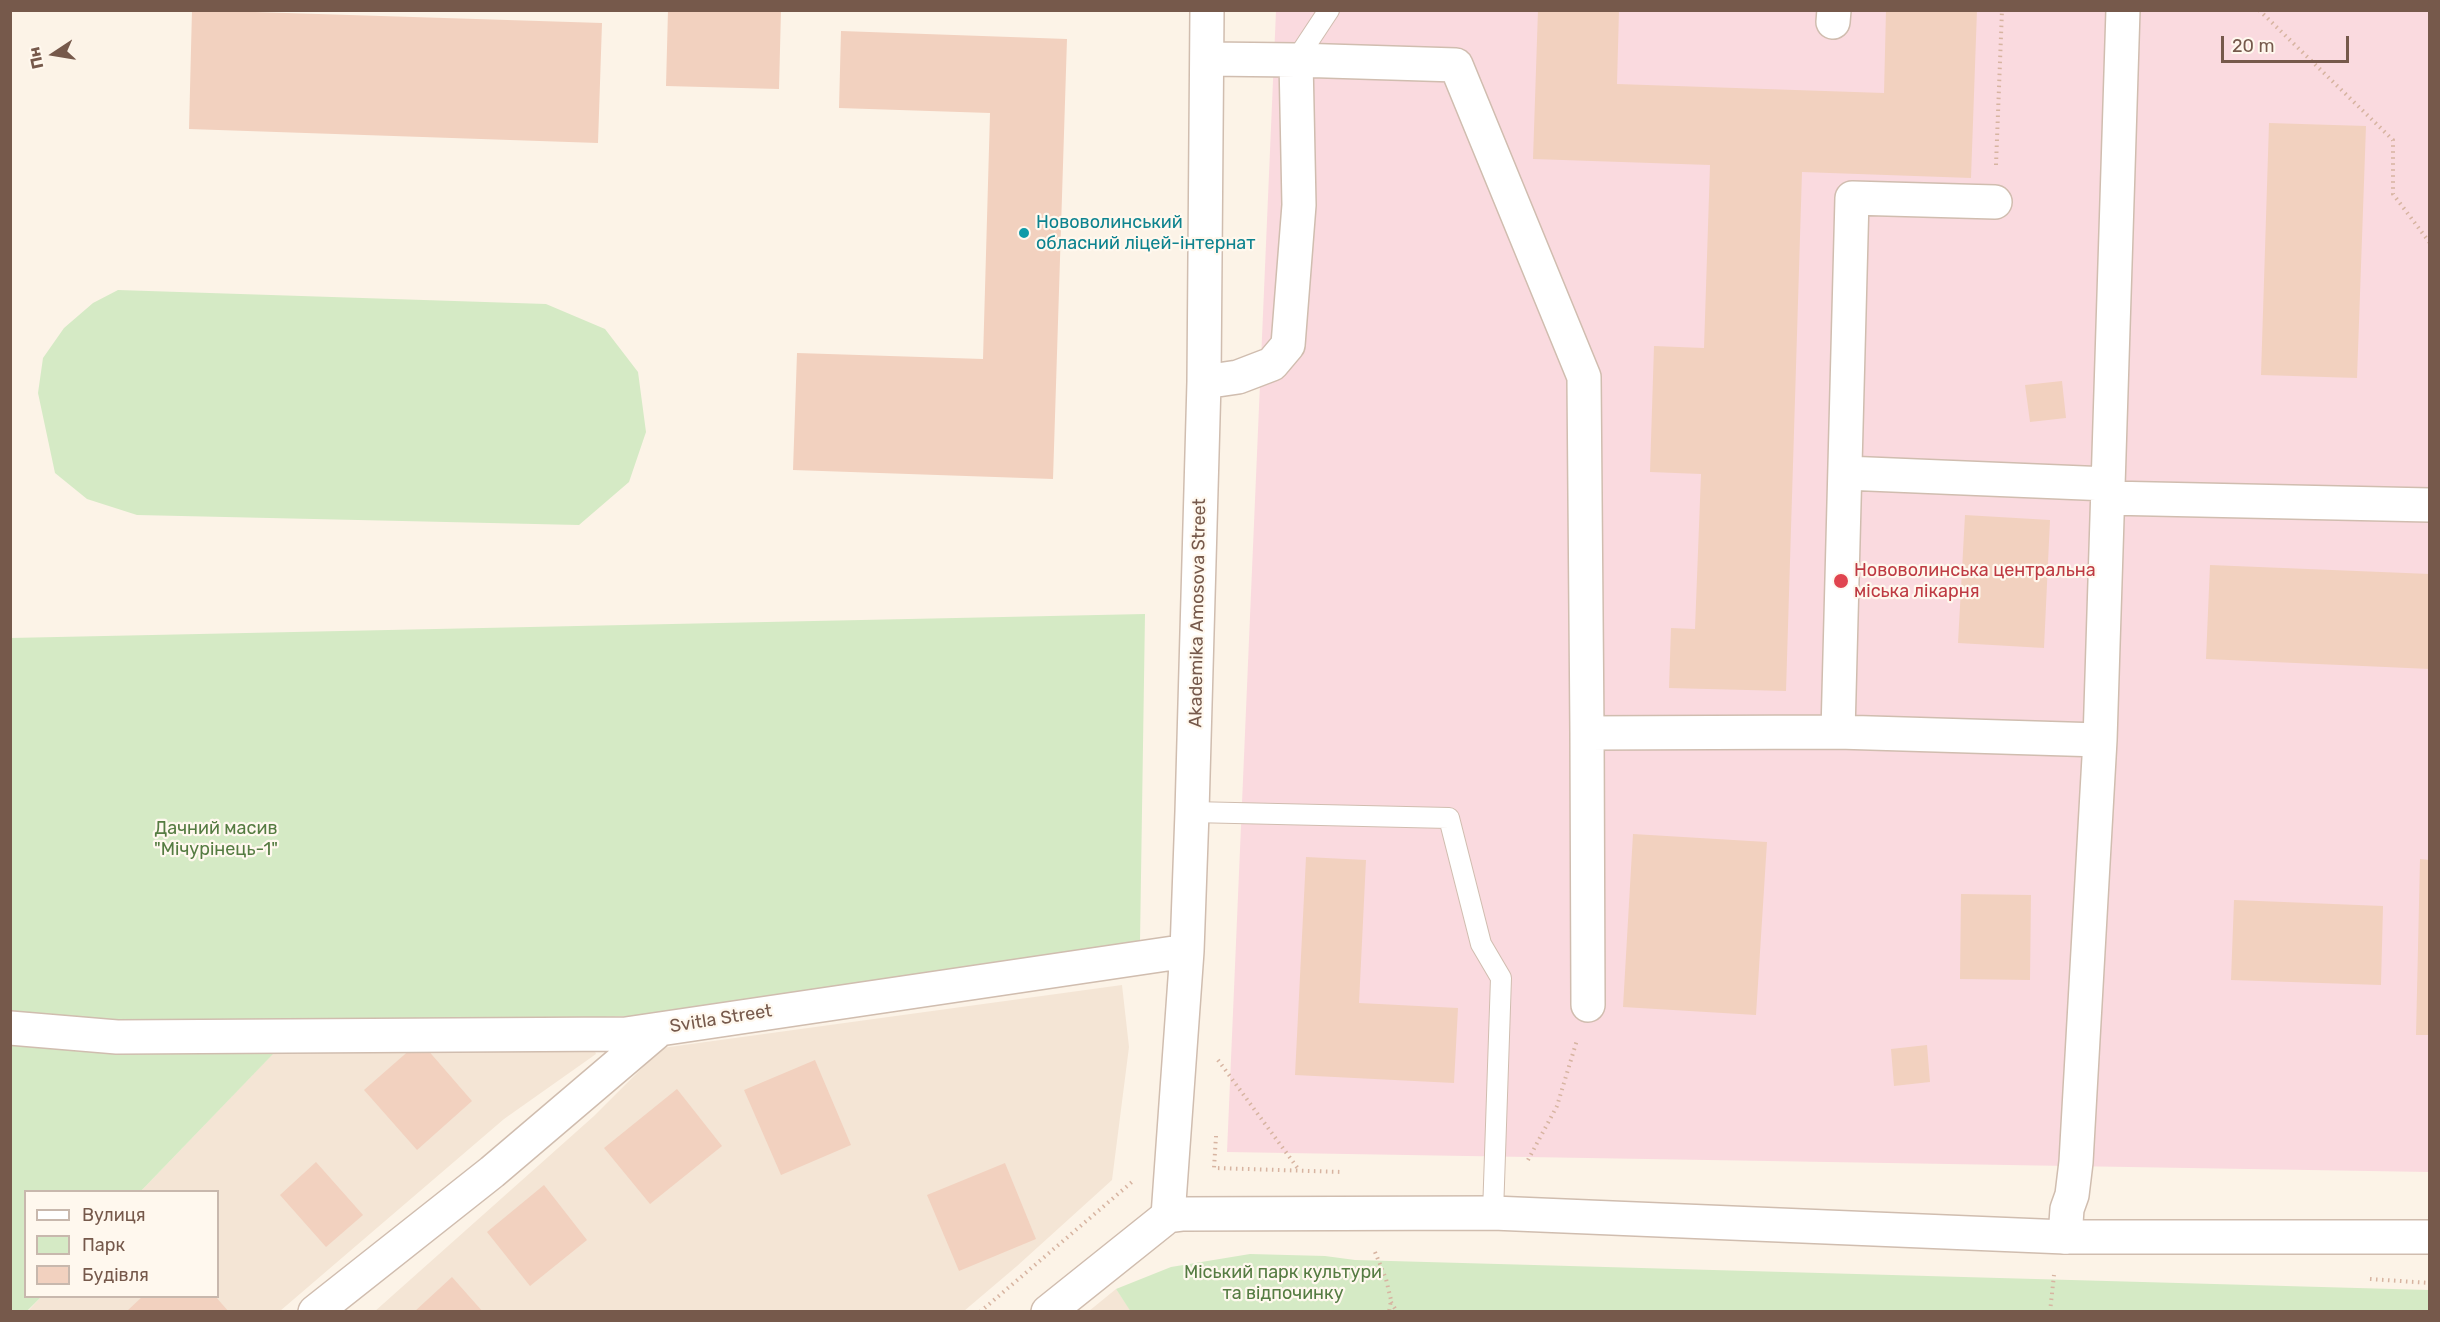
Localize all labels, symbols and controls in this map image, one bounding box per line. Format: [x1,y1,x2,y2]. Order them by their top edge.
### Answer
north arrow [24,24,84,84]
scale bar [2224,24,2352,62]
text: 20 m [2232,35,2274,57]
text: Пн [24,45,47,71]
place label: Нововолинський обласний ліцей-інтернат [1036,212,1256,254]
marker: Нововолинський обласний ліцей-інтернат [1017,226,1031,240]
street label: Akademika Amosova Street [1185,498,1211,728]
place label: Нововолинська центральна міська лікарня [1854,560,2096,602]
marker: Нововолинська центральна міська лікарня [1832,572,1850,590]
park label: Дачний масив "Мічурінець-1" [154,818,278,860]
street label: Svitla Street [668,1000,774,1038]
legend [24,1190,219,1298]
text: Вулиця [82,1204,146,1226]
text: Парк [82,1234,125,1256]
park label: Міський парк культури та відпочинку [1184,1262,1382,1304]
text: Будівля [82,1264,149,1286]

